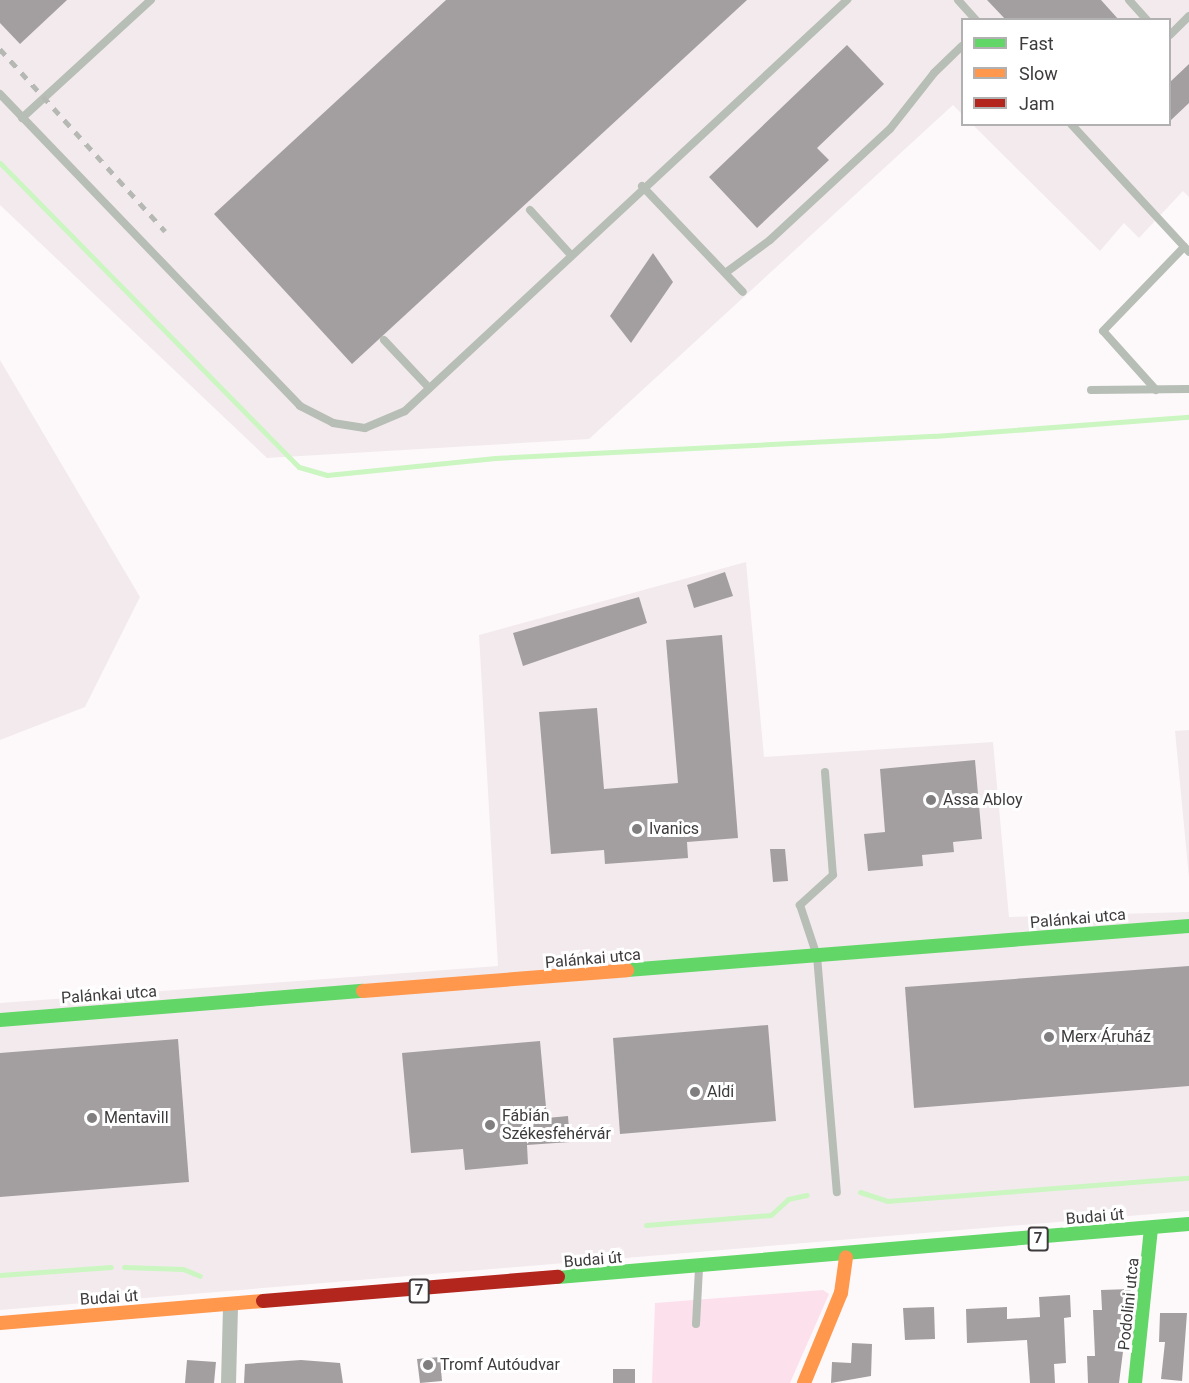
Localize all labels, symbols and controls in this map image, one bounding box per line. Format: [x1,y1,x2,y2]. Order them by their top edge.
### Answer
legend [961,18,1171,126]
text: Fast [1019,33,1054,54]
text: Slow [1019,63,1058,84]
text: Jam [1019,93,1055,114]
place label: Assa Abloy [943,790,1023,810]
marker: Assa Abloy [924,793,938,807]
place label: Ivanics [649,819,699,839]
marker: Ivanics [630,822,644,836]
street label: Palánkai utca [1029,905,1127,933]
street label: Palánkai utca [544,945,642,973]
street label: Palánkai utca [60,982,158,1008]
place label: Merx Áruház [1061,1027,1151,1047]
marker: Merx Áruház [1042,1030,1056,1044]
place label: Aldi [707,1082,734,1102]
marker: Aldi [688,1085,702,1099]
place label: Fábián Székesfehérvár [502,1106,611,1144]
place label: Mentavill [104,1108,169,1128]
marker: Mentavill [85,1111,99,1125]
marker: Fábián Székesfehérvár [483,1118,497,1132]
street label: Budai út [1065,1205,1125,1229]
road number: 7 [1028,1227,1048,1251]
street label: Budai út [563,1248,623,1272]
street label: Podolini utca [1115,1257,1143,1351]
road number: 7 [408,1279,430,1303]
street label: Budai út [79,1286,139,1310]
place label: Tromf Autóudvar [440,1355,560,1375]
marker: Tromf Autóudvar [421,1358,435,1372]

